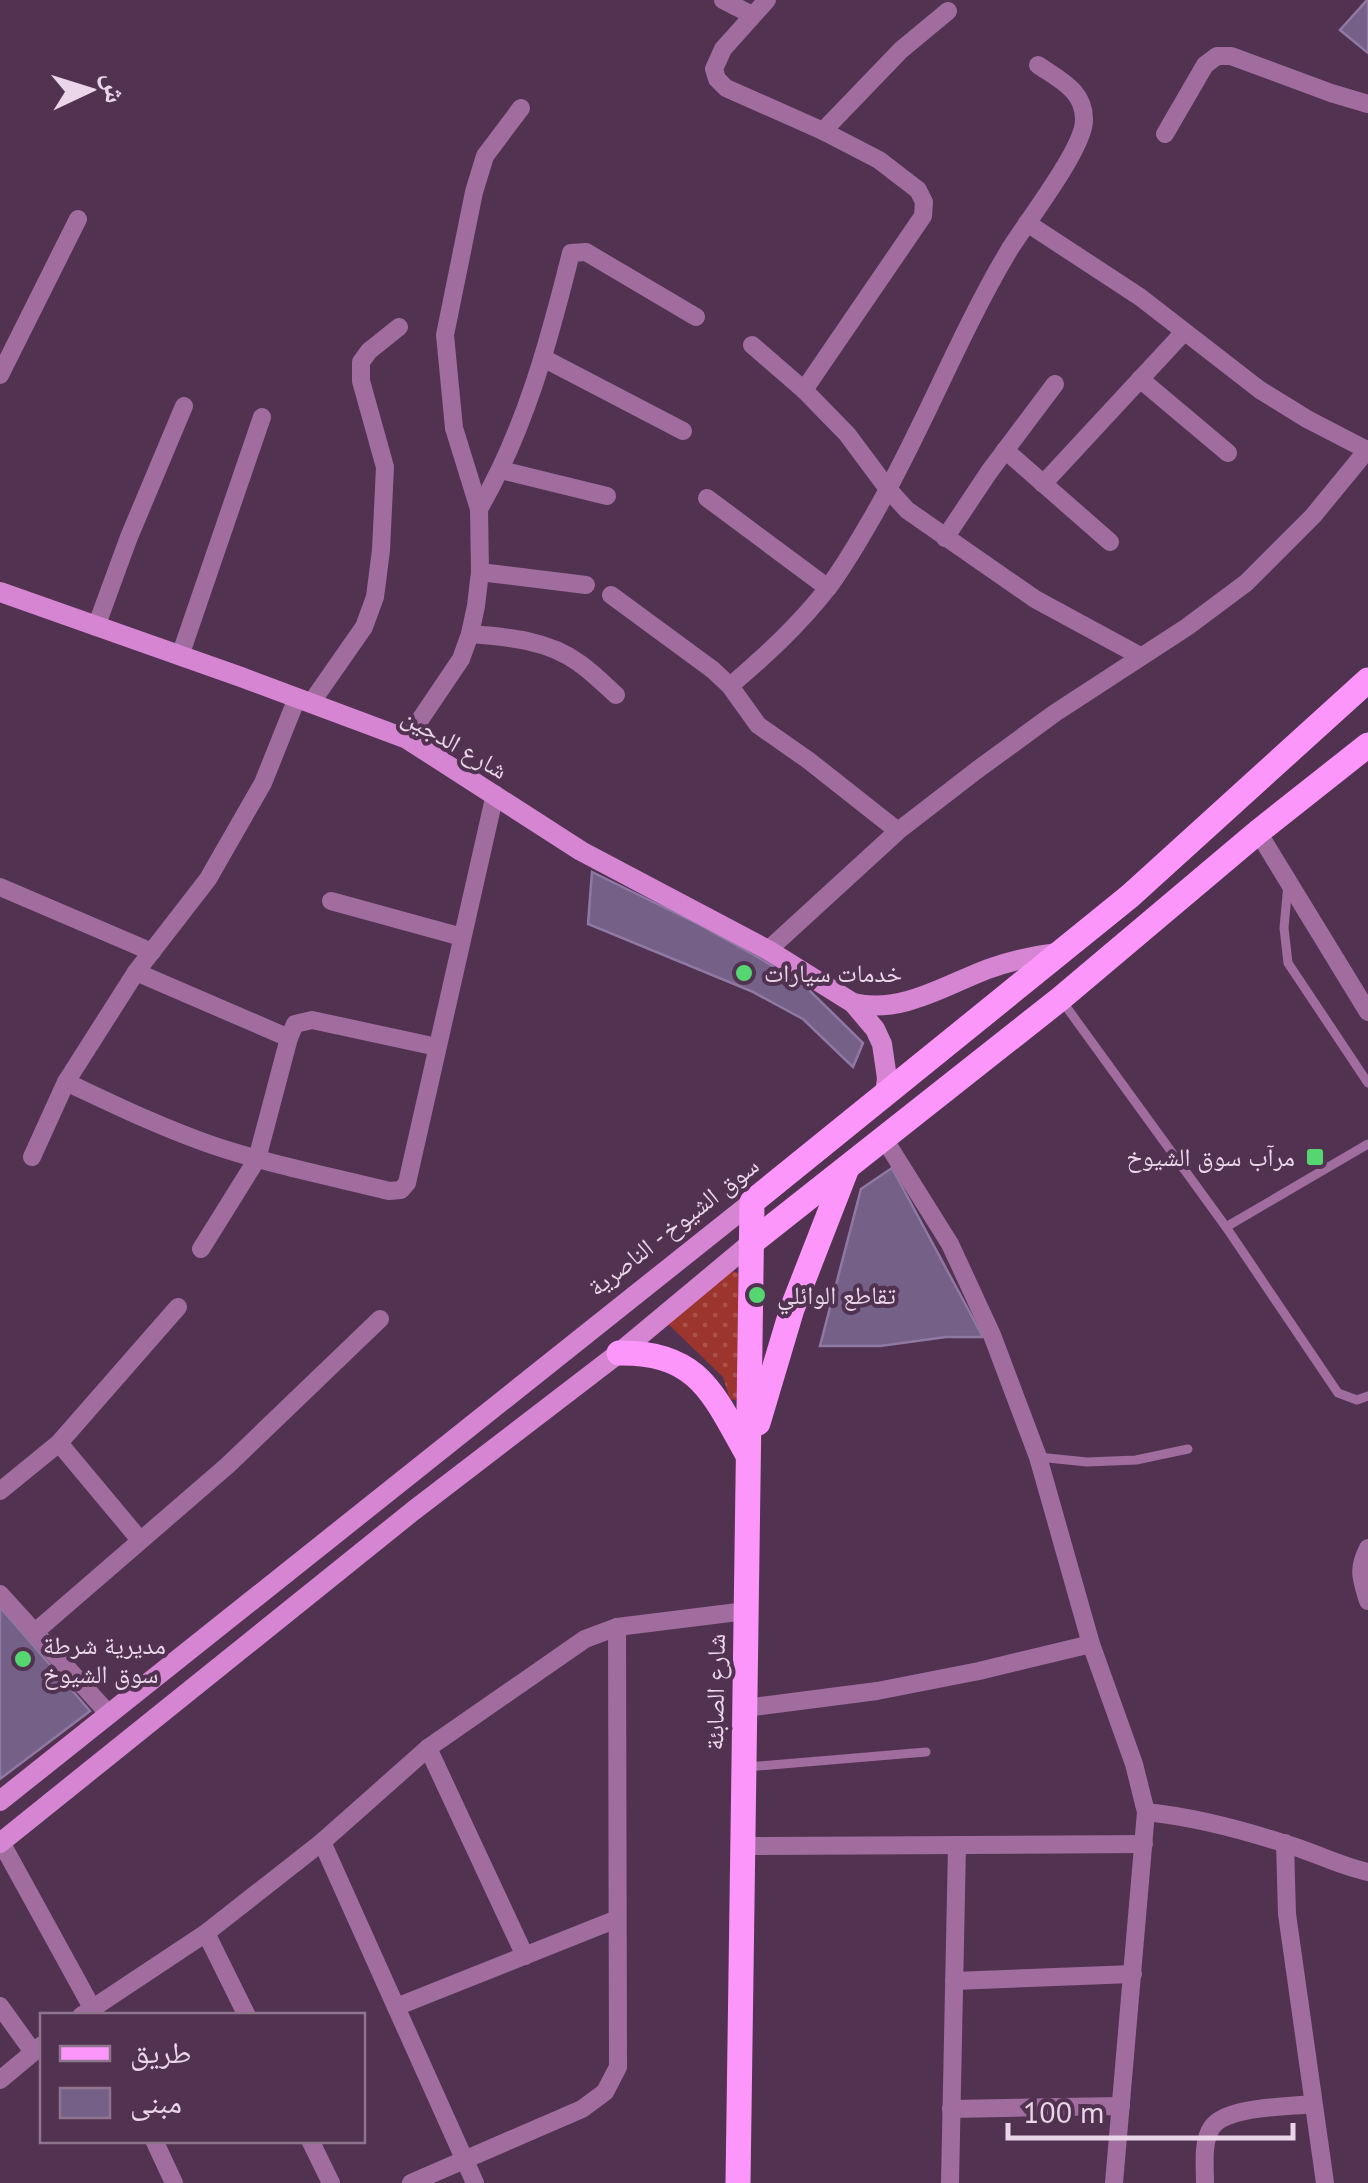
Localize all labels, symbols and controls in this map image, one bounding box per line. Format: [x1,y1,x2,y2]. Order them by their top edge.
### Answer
north arrow [40,40,140,140]
text: ش [96,72,135,104]
street label: شارع الدجين [396,700,514,786]
place label: خدمات سيارات [764,957,902,989]
marker: خدمات سيارات [733,962,755,984]
place label: مرآب سوق الشيوخ [1126,1141,1295,1173]
marker: مرآب سوق الشيوخ [1304,1146,1326,1168]
street label: سوق الشيوخ - الناصرية [581,1149,765,1303]
place label: تقاطع الوائلي [777,1279,896,1315]
marker: تقاطع الوائلي [746,1284,768,1306]
place label: مديرية شرطة سوق الشيوخ [43,1629,166,1690]
street label: شارع الصابئة [698,1633,732,1751]
marker: مديرية شرطة سوق الشيوخ [12,1648,34,1670]
legend [40,2013,365,2143]
text: طريق [130,2032,191,2071]
scale bar [1008,2078,1293,2140]
text: مبنى [130,2082,182,2121]
text: 100 m [1023,2092,1104,2131]

